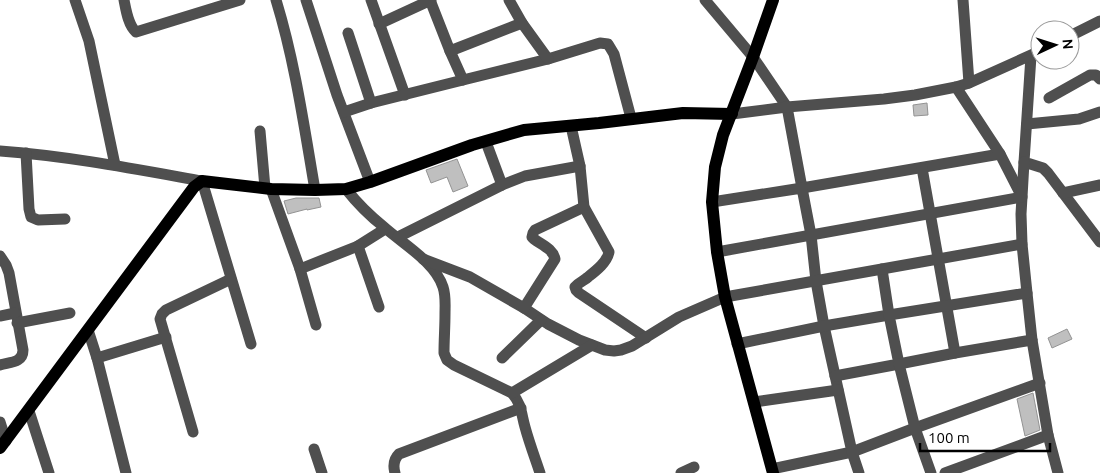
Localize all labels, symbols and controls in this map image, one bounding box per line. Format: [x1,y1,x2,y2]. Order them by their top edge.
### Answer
north arrow [1030,20,1080,70]
text: N [1060,38,1076,50]
scale bar [920,420,1050,452]
text: 100 m [928,429,970,446]

